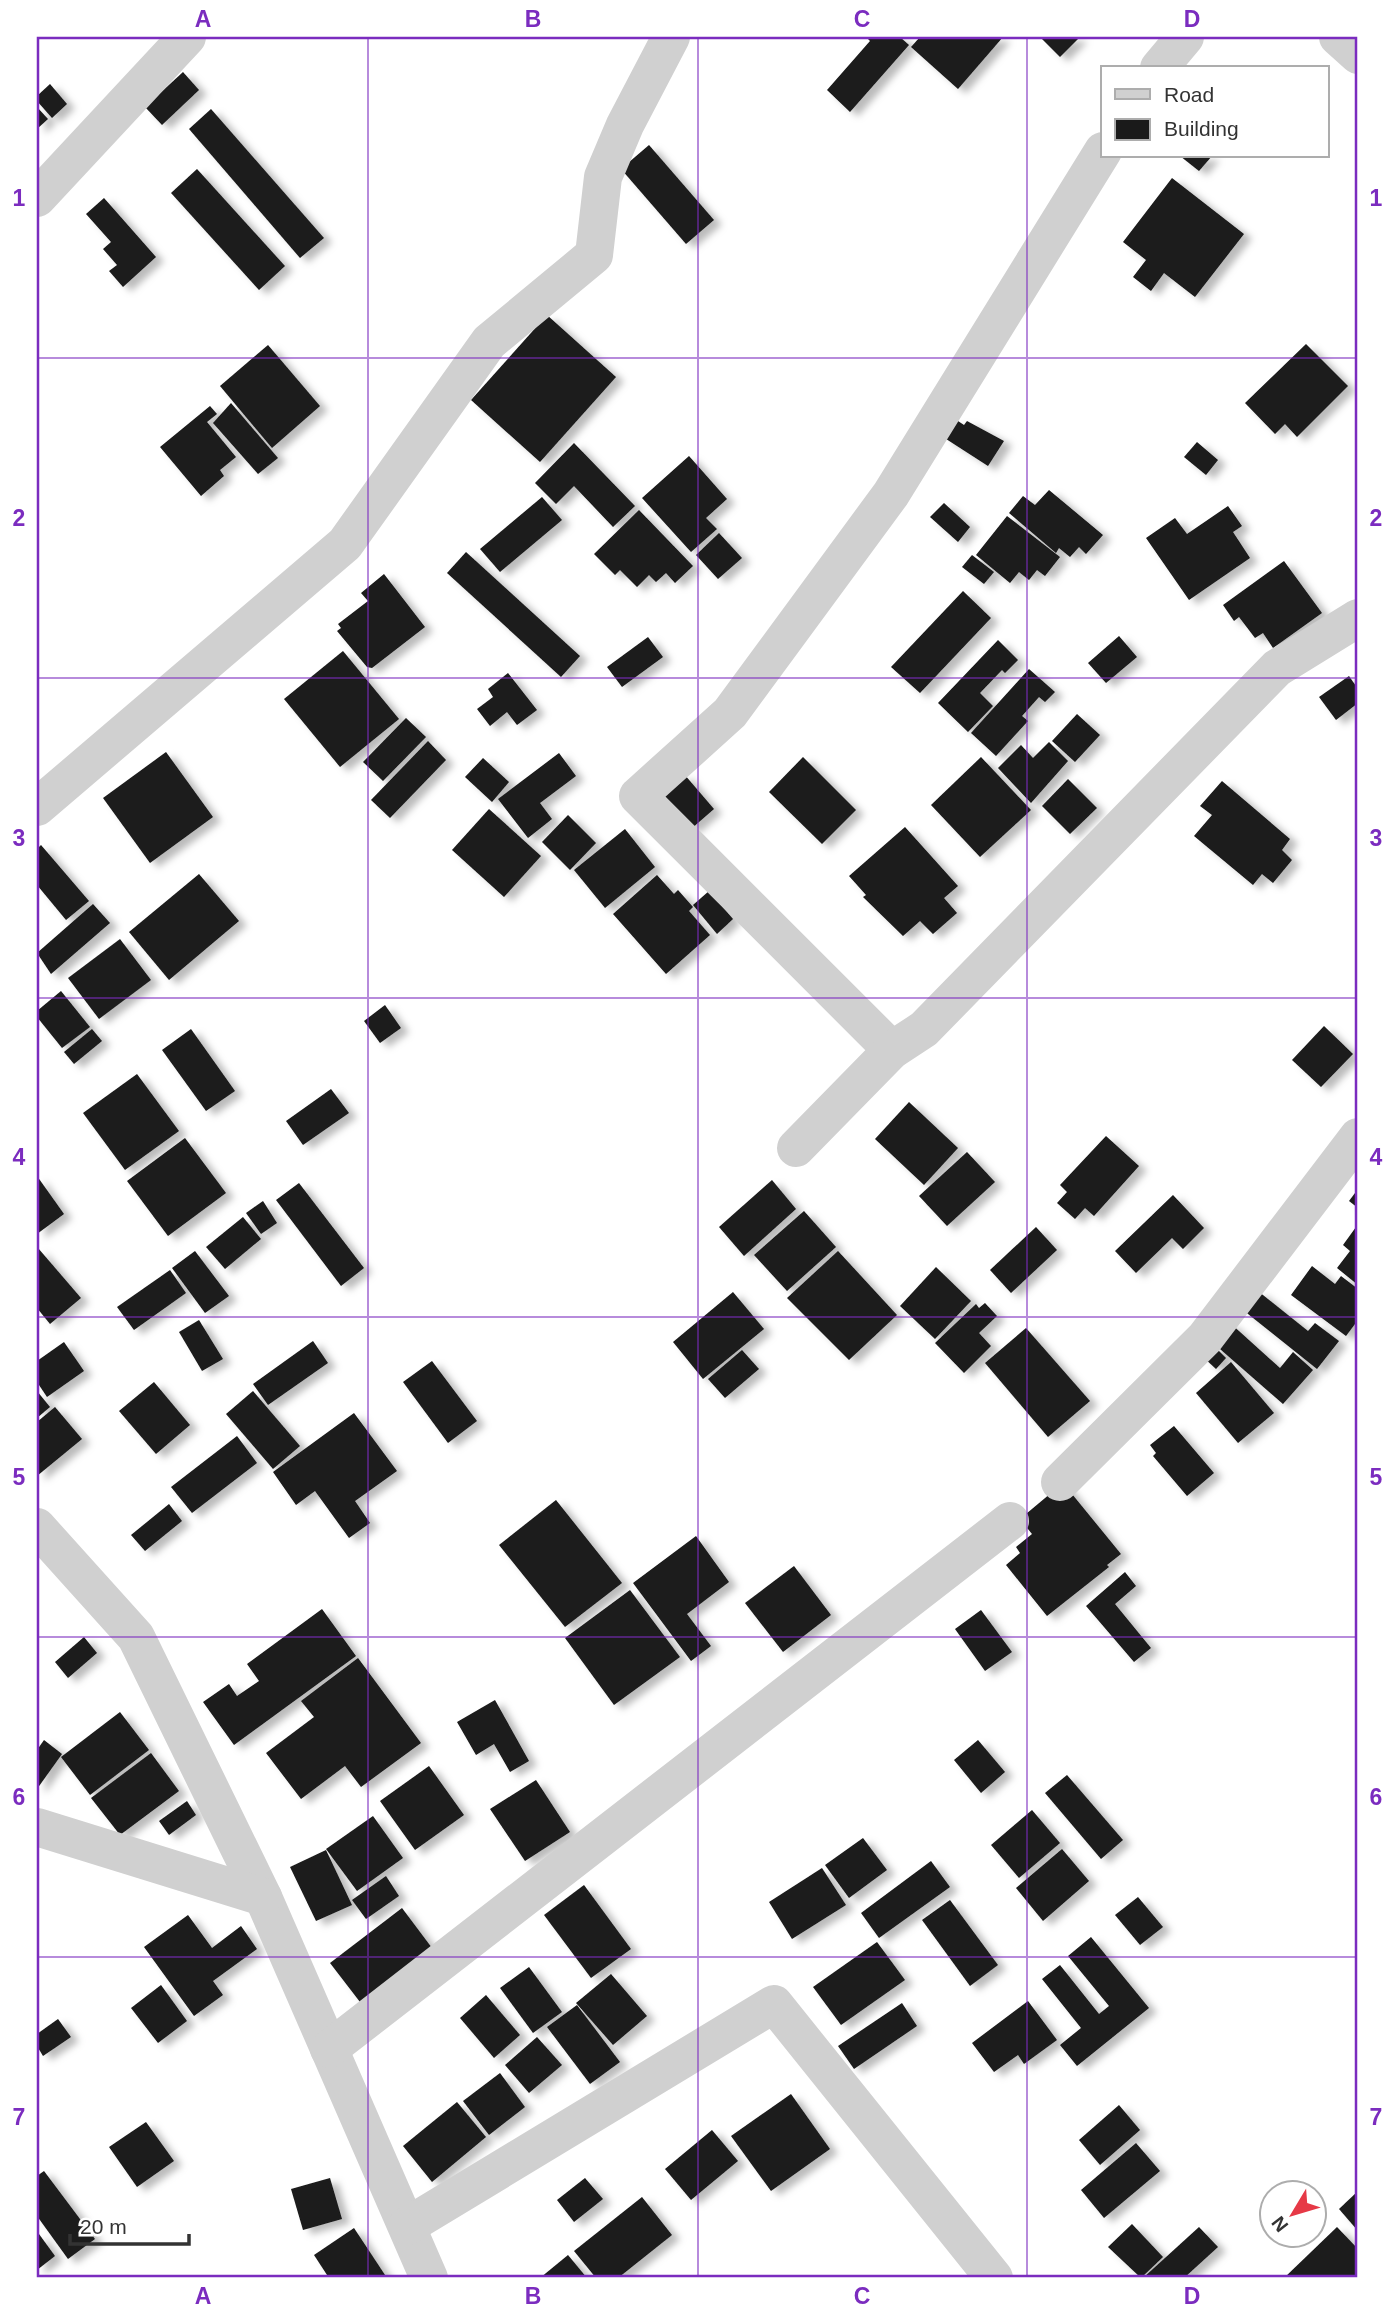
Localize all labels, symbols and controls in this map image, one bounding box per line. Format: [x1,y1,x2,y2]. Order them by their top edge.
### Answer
text: A [195,6,211,32]
text: B [525,6,541,32]
text: C [854,6,870,32]
text: D [1184,6,1200,32]
legend [1101,66,1328,158]
text: Road [1164,83,1214,106]
text: Building [1164,117,1239,140]
text: 1 [13,185,26,211]
text: 1 [1370,185,1383,211]
text: 2 [13,505,25,531]
text: 2 [1370,505,1382,531]
text: 3 [13,825,25,851]
text: 3 [1370,825,1382,851]
text: 4 [13,1144,26,1170]
text: 4 [1370,1144,1383,1170]
text: 5 [13,1464,26,1490]
text: 5 [1370,1464,1383,1490]
text: 6 [13,1784,25,1810]
text: 6 [1370,1784,1382,1810]
text: 7 [13,2104,25,2130]
text: 7 [1370,2104,1382,2130]
north arrow [1258,2178,1328,2248]
scale bar [70,2203,189,2247]
text: N [1267,2212,1292,2236]
text: 20 m [80,2215,127,2238]
text: A [195,2283,211,2309]
text: B [525,2283,541,2309]
text: C [854,2283,870,2309]
text: D [1184,2283,1200,2309]

